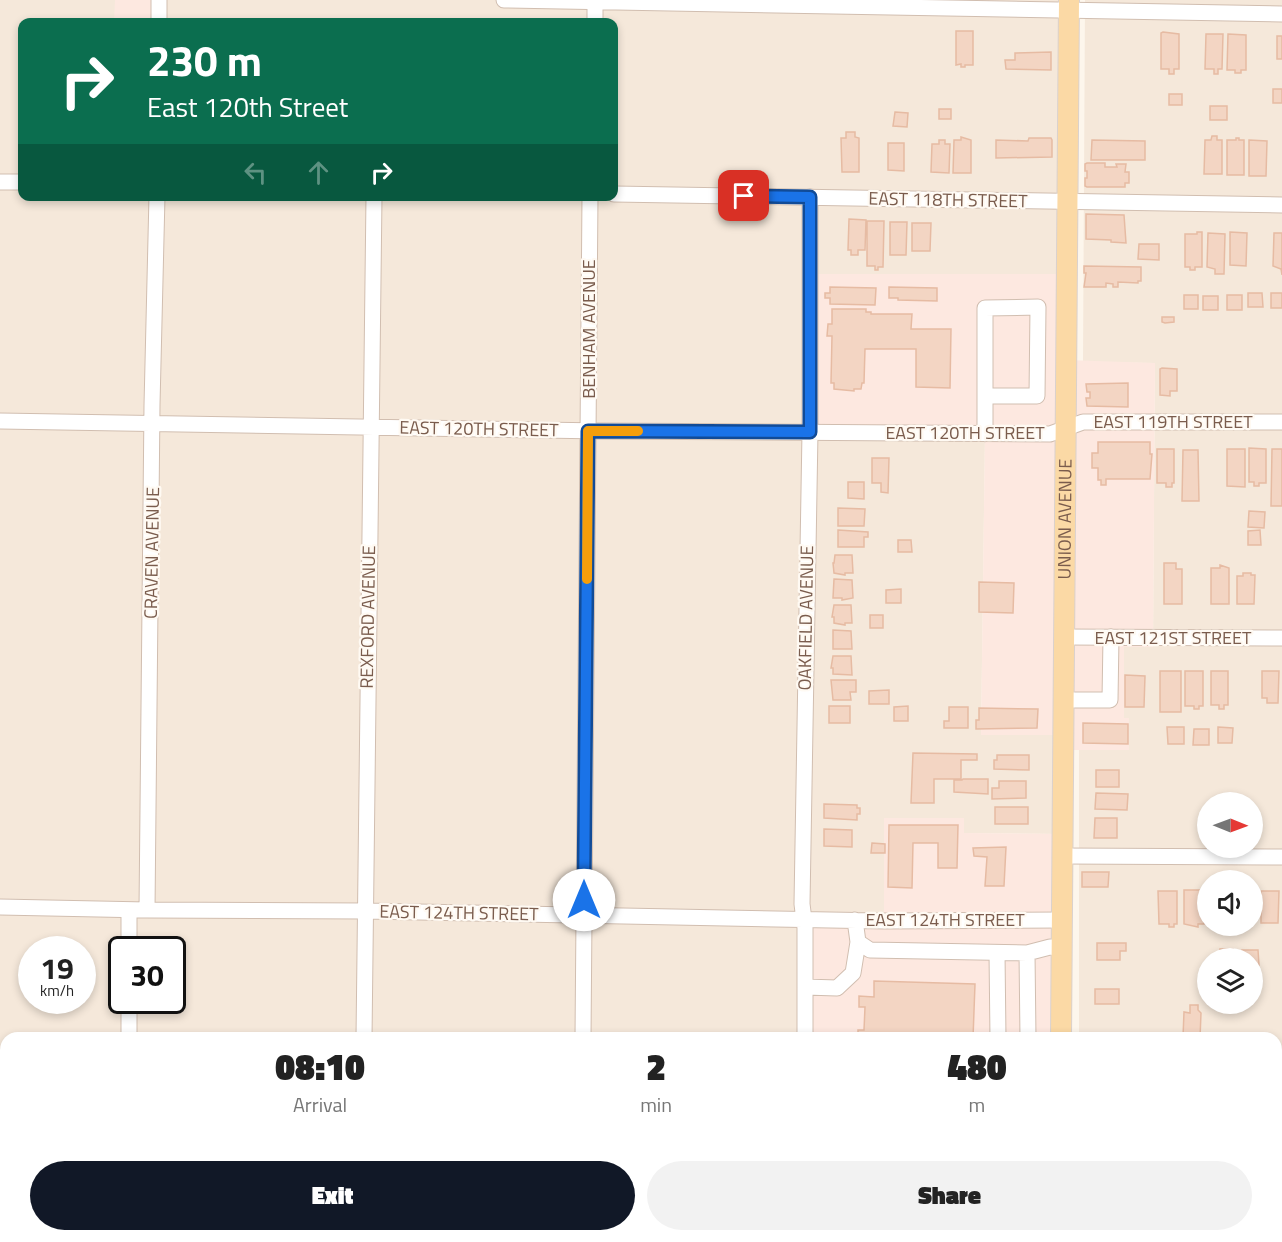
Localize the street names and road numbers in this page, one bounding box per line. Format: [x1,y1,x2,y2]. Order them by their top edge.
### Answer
street label: EAST 118TH STREET [868,185,1028,214]
street label: BENHAM AVENUE [575,259,602,399]
street label: EAST 119TH STREET [1093,408,1253,435]
street label: EAST 120TH STREET [399,414,559,443]
street label: EAST 120TH STREET [885,419,1045,446]
street label: UNION AVENUE [1051,459,1078,579]
street label: CRAVEN AVENUE [137,487,166,619]
street label: REXFORD AVENUE [353,545,382,689]
street label: OAKFIELD AVENUE [791,545,820,691]
street label: EAST 121ST STREET [1095,624,1252,651]
street label: EAST 124TH STREET [379,898,539,927]
street label: EAST 124TH STREET [865,906,1025,933]

